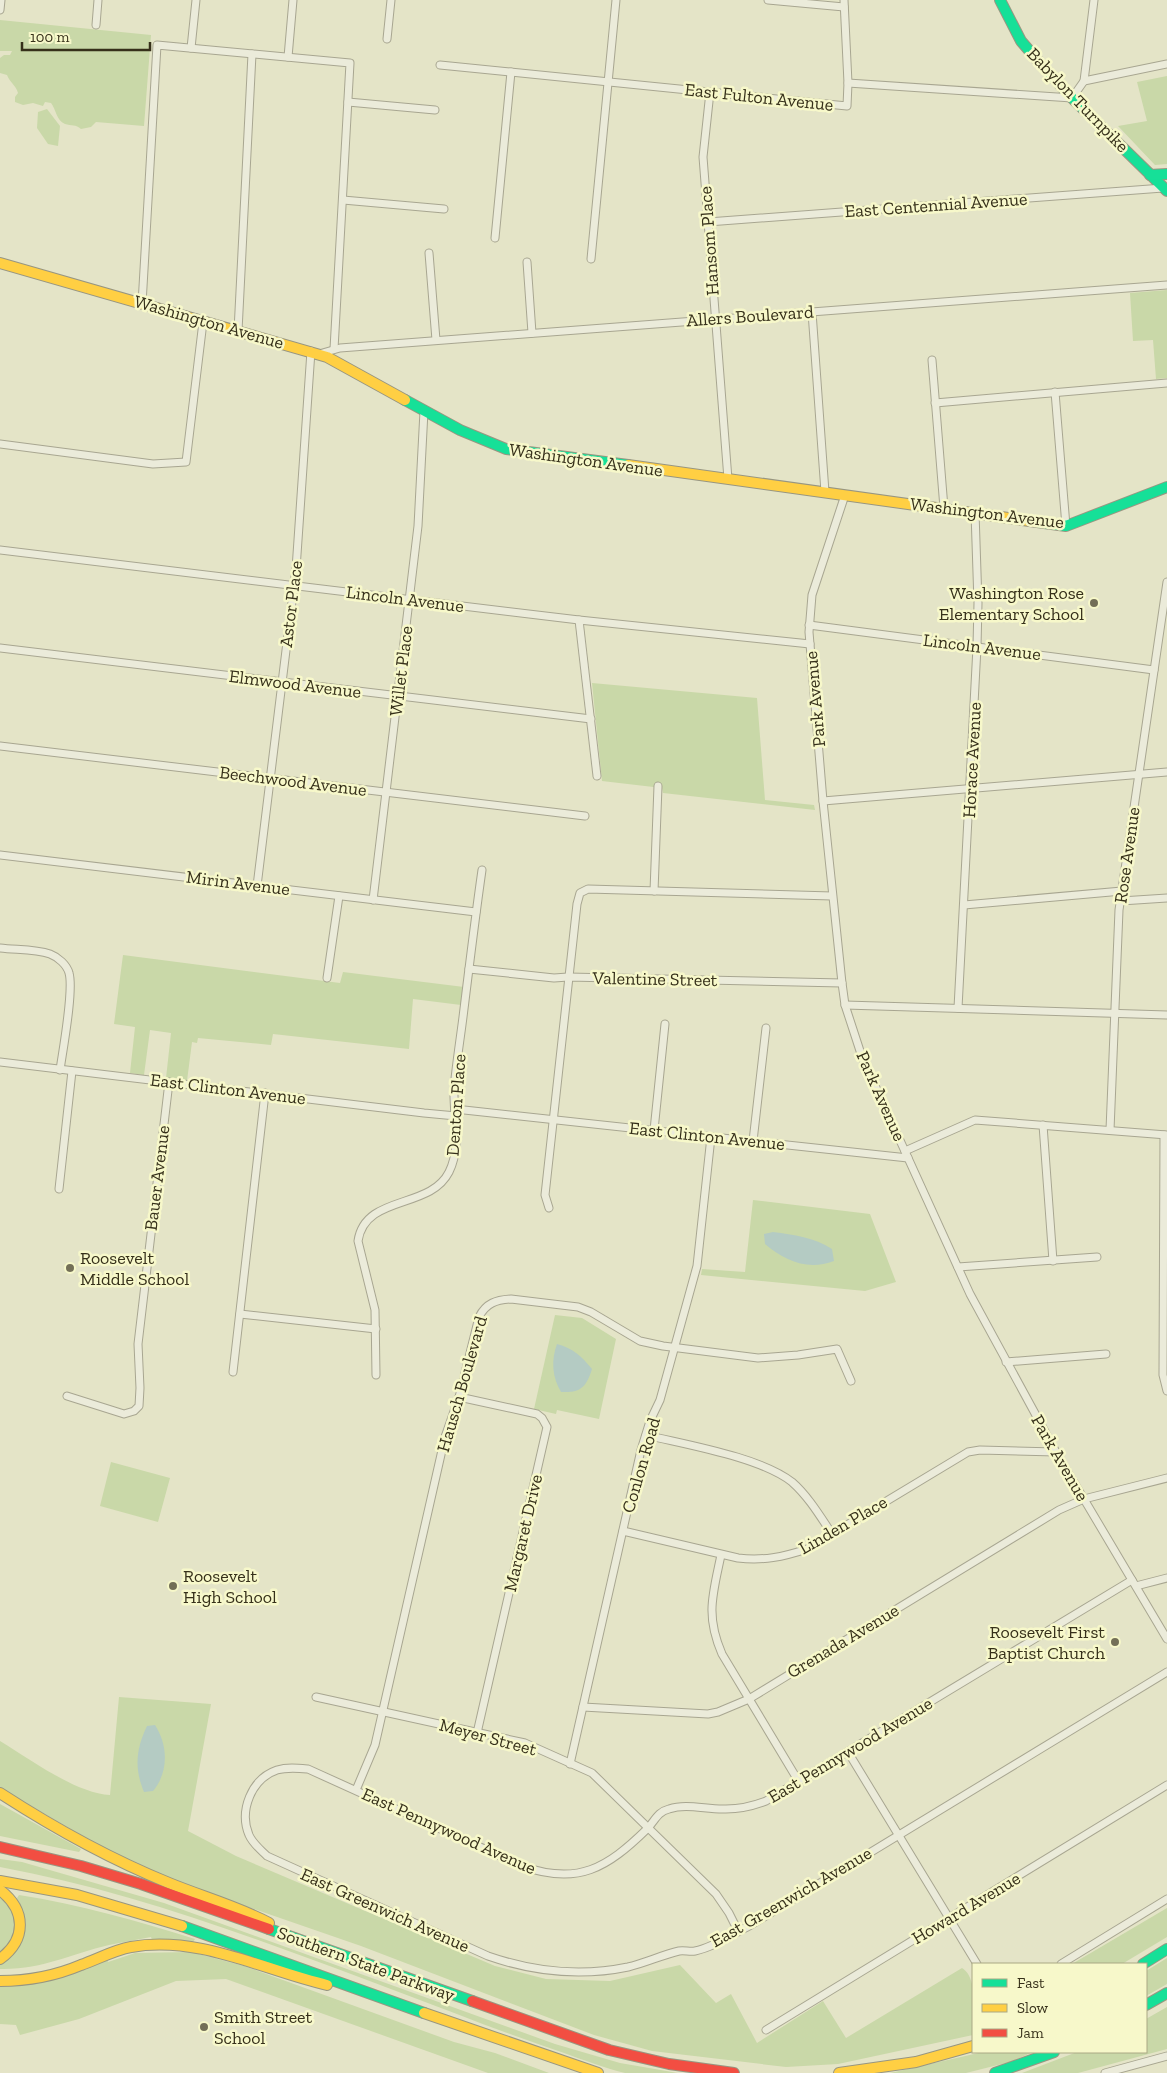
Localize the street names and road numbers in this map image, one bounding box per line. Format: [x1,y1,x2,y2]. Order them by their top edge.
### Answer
street label: Babylon Turnpike [1022,43,1134,157]
street label: East Fulton Avenue [683,78,835,116]
street label: Hansom Place [694,185,724,297]
street label: East Centennial Avenue [844,188,1028,222]
street label: Washington Avenue [132,290,286,354]
street label: Allers Boulevard [686,301,815,331]
street label: Washington Avenue [508,438,664,482]
street label: Washington Avenue [909,493,1065,533]
street label: Astor Place [275,559,307,649]
street label: Lincoln Avenue [345,581,465,617]
street label: Willet Place [385,625,417,717]
street label: Lincoln Avenue [922,629,1042,665]
street label: Park Avenue [800,650,830,748]
street label: Elmwood Avenue [228,665,362,703]
street label: Horace Avenue [958,701,986,819]
street label: Beechwood Avenue [218,761,368,801]
street label: Rose Avenue [1109,805,1145,905]
street label: Mirin Avenue [185,866,291,900]
street label: Valentine Street [591,967,718,991]
street label: Park Avenue [851,1048,911,1144]
street label: Denton Place [441,1053,471,1157]
street label: East Clinton Avenue [149,1069,307,1109]
street label: East Clinton Avenue [628,1117,786,1155]
street label: Bauer Avenue [140,1124,174,1232]
street label: Hausch Boulevard [432,1313,492,1455]
street label: Park Avenue [1026,1411,1094,1505]
street label: Conlon Road [617,1415,665,1515]
street label: Margaret Drive [499,1472,547,1594]
street label: Linden Place [795,1491,891,1559]
street label: Grenada Avenue [783,1599,903,1683]
street label: East Pennywood Avenue [764,1692,936,1808]
street label: Meyer Street [437,1713,539,1761]
street label: East Pennywood Avenue [359,1783,539,1879]
street label: East Greenwich Avenue [707,1842,875,1952]
street label: East Greenwich Avenue [297,1863,473,1957]
street label: Howard Avenue [908,1867,1024,1949]
street label: Southern State Parkway [274,1922,459,2007]

